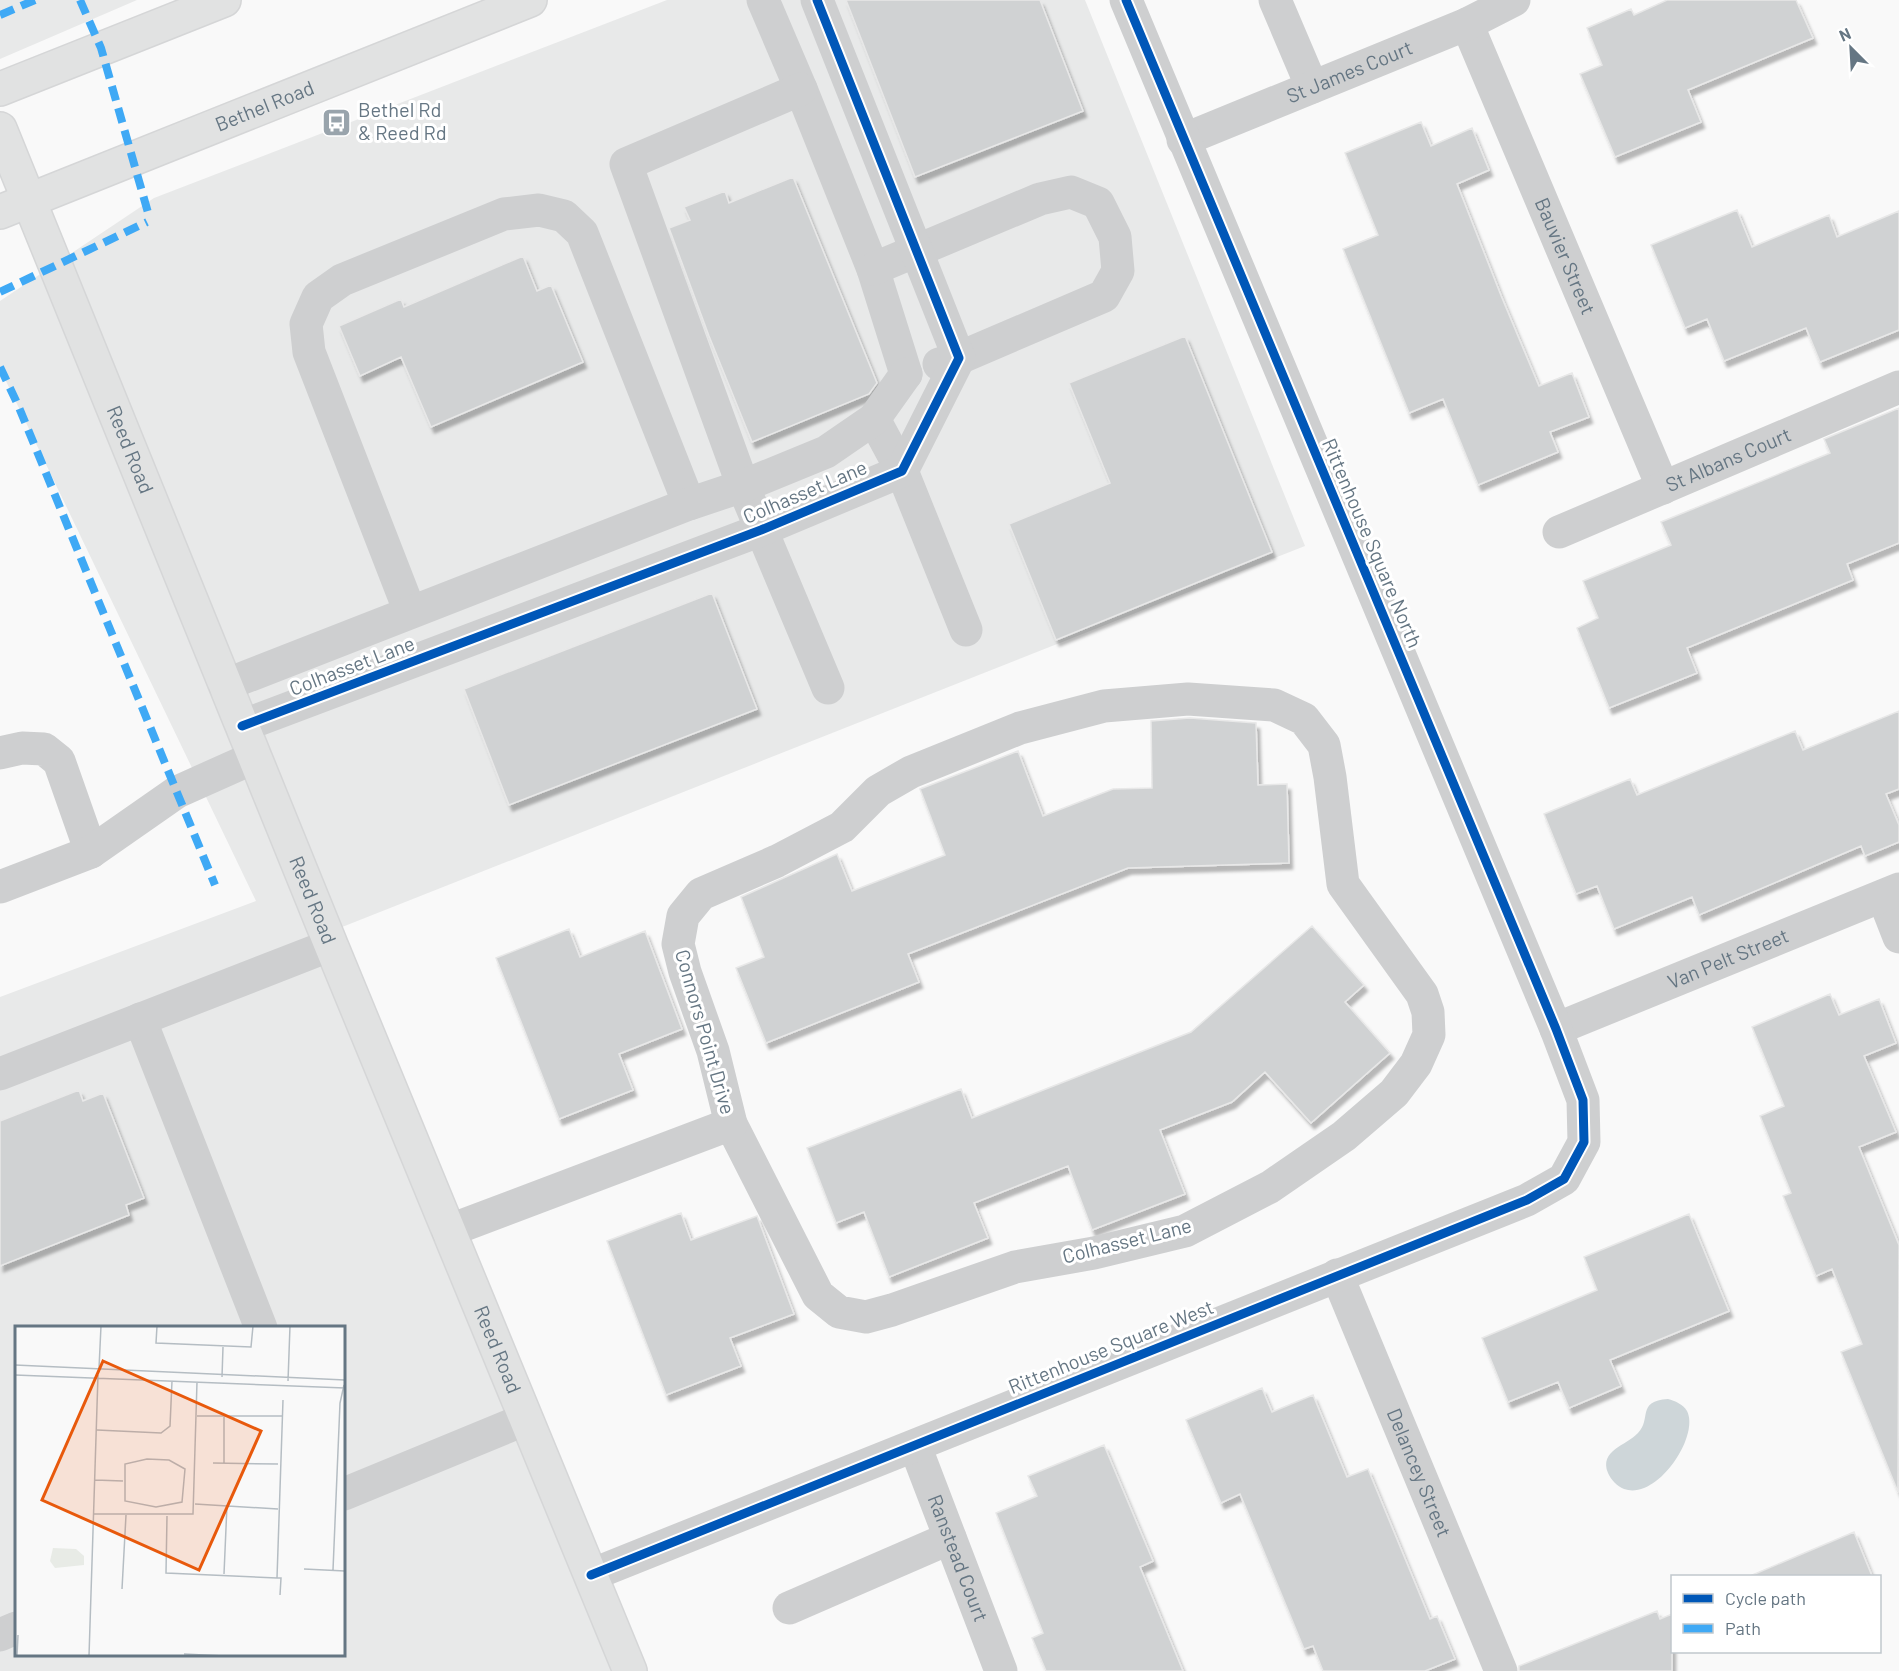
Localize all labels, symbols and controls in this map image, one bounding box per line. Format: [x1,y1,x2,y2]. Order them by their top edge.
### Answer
north arrow [1821,18,1881,78]
text: N [1836,23,1853,45]
street label: St James Court [1283,35,1416,107]
street label: Bethel Road [211,75,317,136]
place label: Bethel Rd & Reed Rd [358,97,447,144]
bus stop icon: Bethel Rd & Reed Rd [321,106,353,138]
street label: Bauvier Street [1531,194,1601,318]
street label: Reed Road [102,402,160,497]
street label: St Albans Court [1662,422,1794,496]
street label: Rittenhouse Square North [1318,434,1428,651]
street label: Colhasset Lane [739,454,870,528]
street label: Colhasset Lane [286,630,418,700]
street label: Reed Road [285,852,342,947]
street label: Van Pelt Street [1664,922,1792,993]
street label: Connors Point Drive [671,947,741,1117]
street label: Colhasset Lane [1060,1212,1194,1268]
street label: Rittenhouse Square West [1005,1294,1217,1398]
street label: Reed Road [470,1302,527,1397]
inset map [15,1326,345,1656]
street label: Delancey Street [1382,1404,1457,1540]
street label: Ranstead Court [924,1491,994,1625]
legend [1671,1575,1881,1653]
text: Cycle path [1725,1587,1806,1609]
text: Path [1725,1617,1761,1639]

